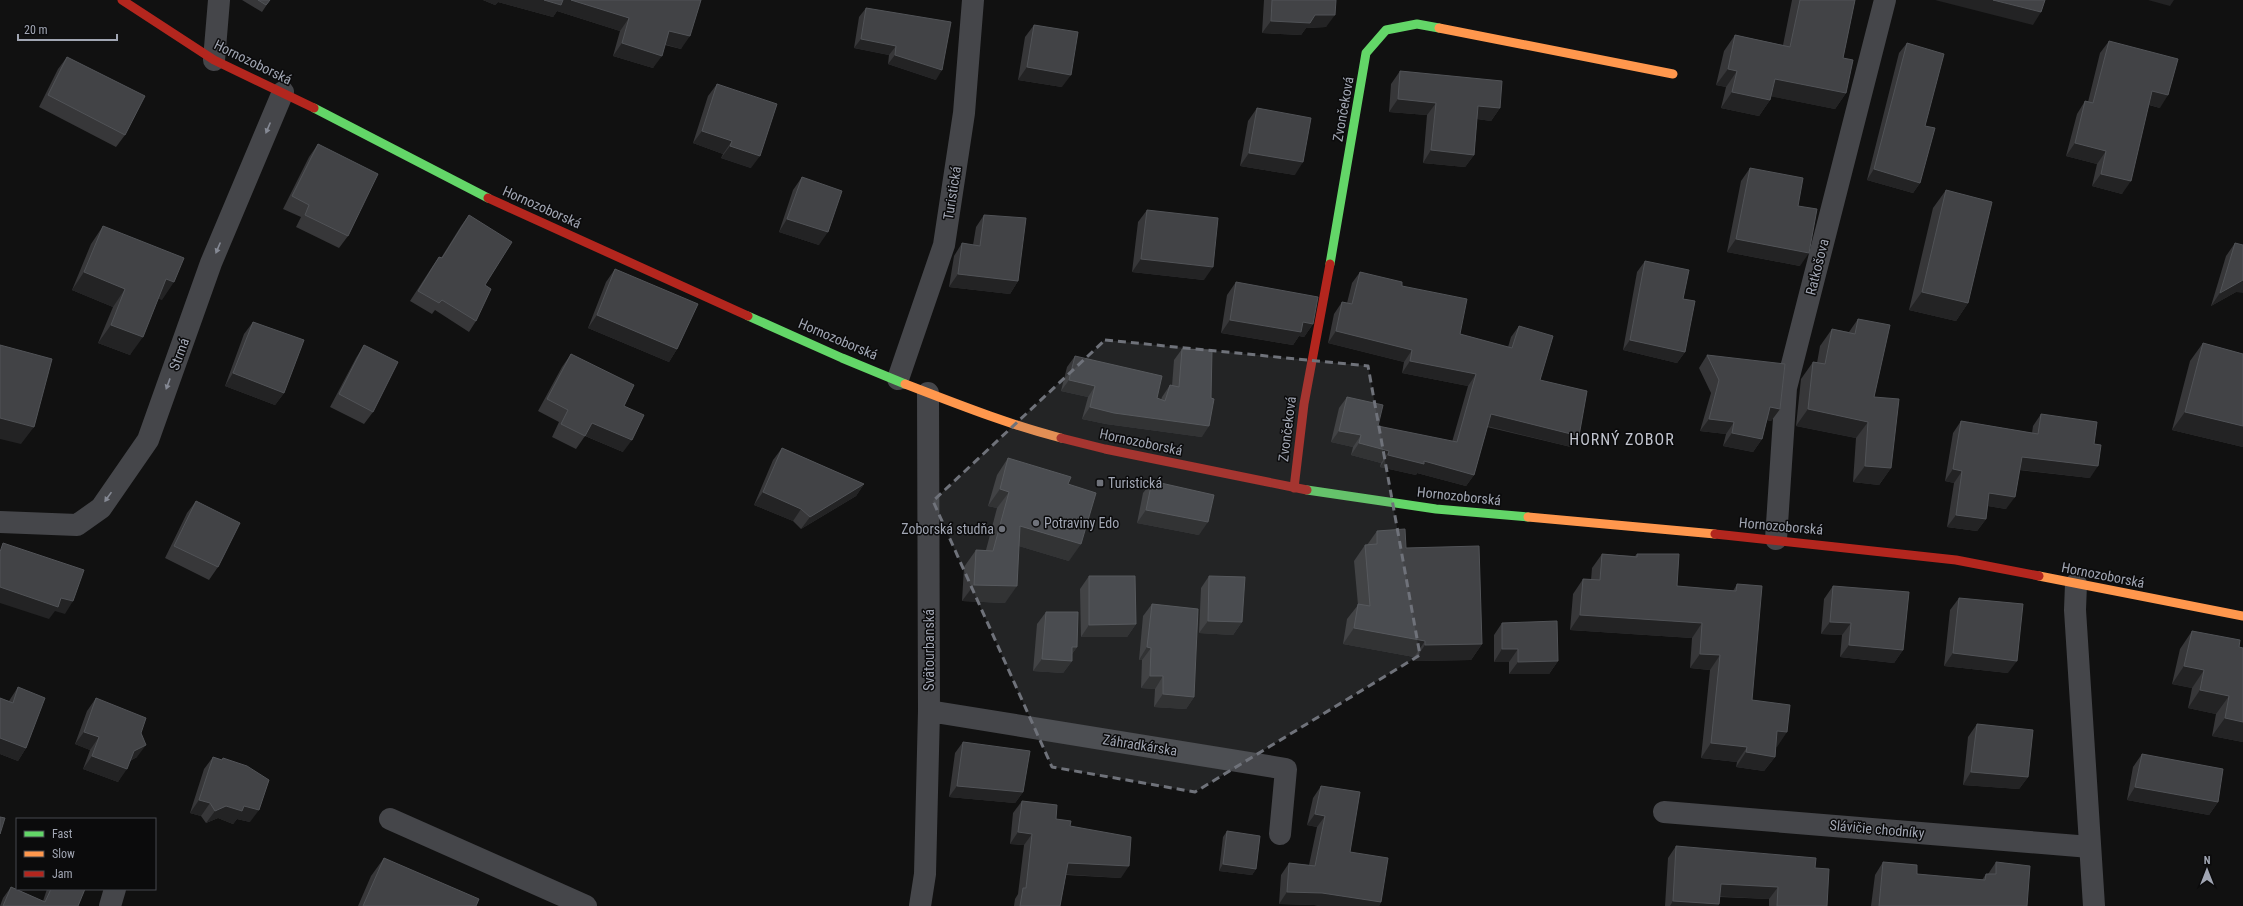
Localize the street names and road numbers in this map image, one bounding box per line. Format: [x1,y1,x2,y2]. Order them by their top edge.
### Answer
street label: Hornozoborská [212,36,294,88]
street label: Zvončeková [1329,75,1357,143]
street label: Turistická [940,165,964,221]
street label: Hornozoborská [500,183,584,231]
street label: Ratkošova [1802,237,1832,297]
street label: Hornozoborská [796,315,880,363]
street label: Strmá [166,336,192,372]
street label: Zvončeková [1275,395,1299,463]
street label: Hornozoborská [1098,425,1184,459]
street label: Hornozoborská [1416,484,1502,508]
street label: Hornozoborská [1738,514,1824,538]
street label: Hornozoborská [2060,559,2146,591]
street label: Svätourbanská [921,609,937,691]
street label: Záhradkárska [1102,731,1178,759]
street label: Slávičie chodníky [1829,817,1925,841]

